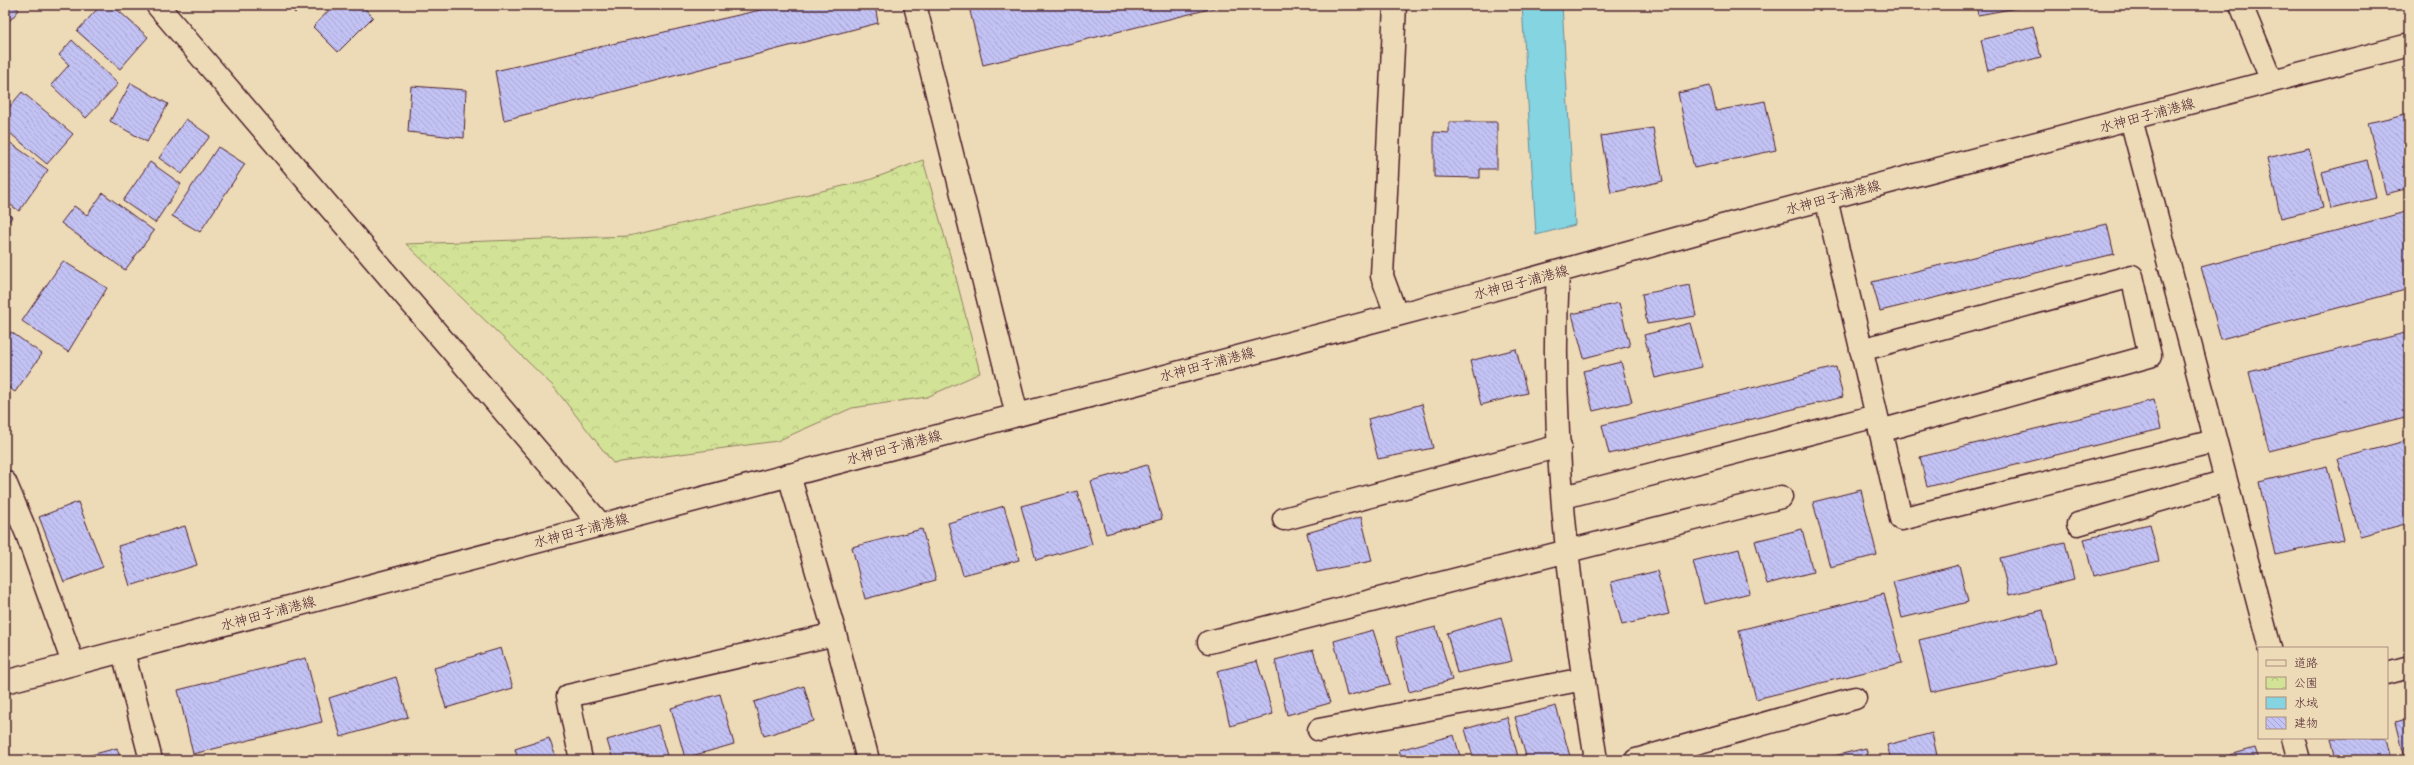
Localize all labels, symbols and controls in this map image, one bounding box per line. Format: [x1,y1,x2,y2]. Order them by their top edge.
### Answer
street label: 水神田子浦港線 [2097,94,2197,139]
street label: 水神田子浦港線 [1783,176,1883,221]
street label: 水神田子浦港線 [1471,261,1571,306]
street label: 水神田子浦港線 [1157,343,1257,388]
street label: 水神田子浦港線 [844,426,944,471]
street label: 水神田子浦港線 [531,509,631,554]
street label: 水神田子浦港線 [218,592,318,637]
legend [2258,647,2388,739]
text: 道路 [2294,655,2318,673]
text: 公園 [2294,675,2318,693]
text: 水域 [2294,695,2318,713]
text: 建物 [2294,715,2318,733]

